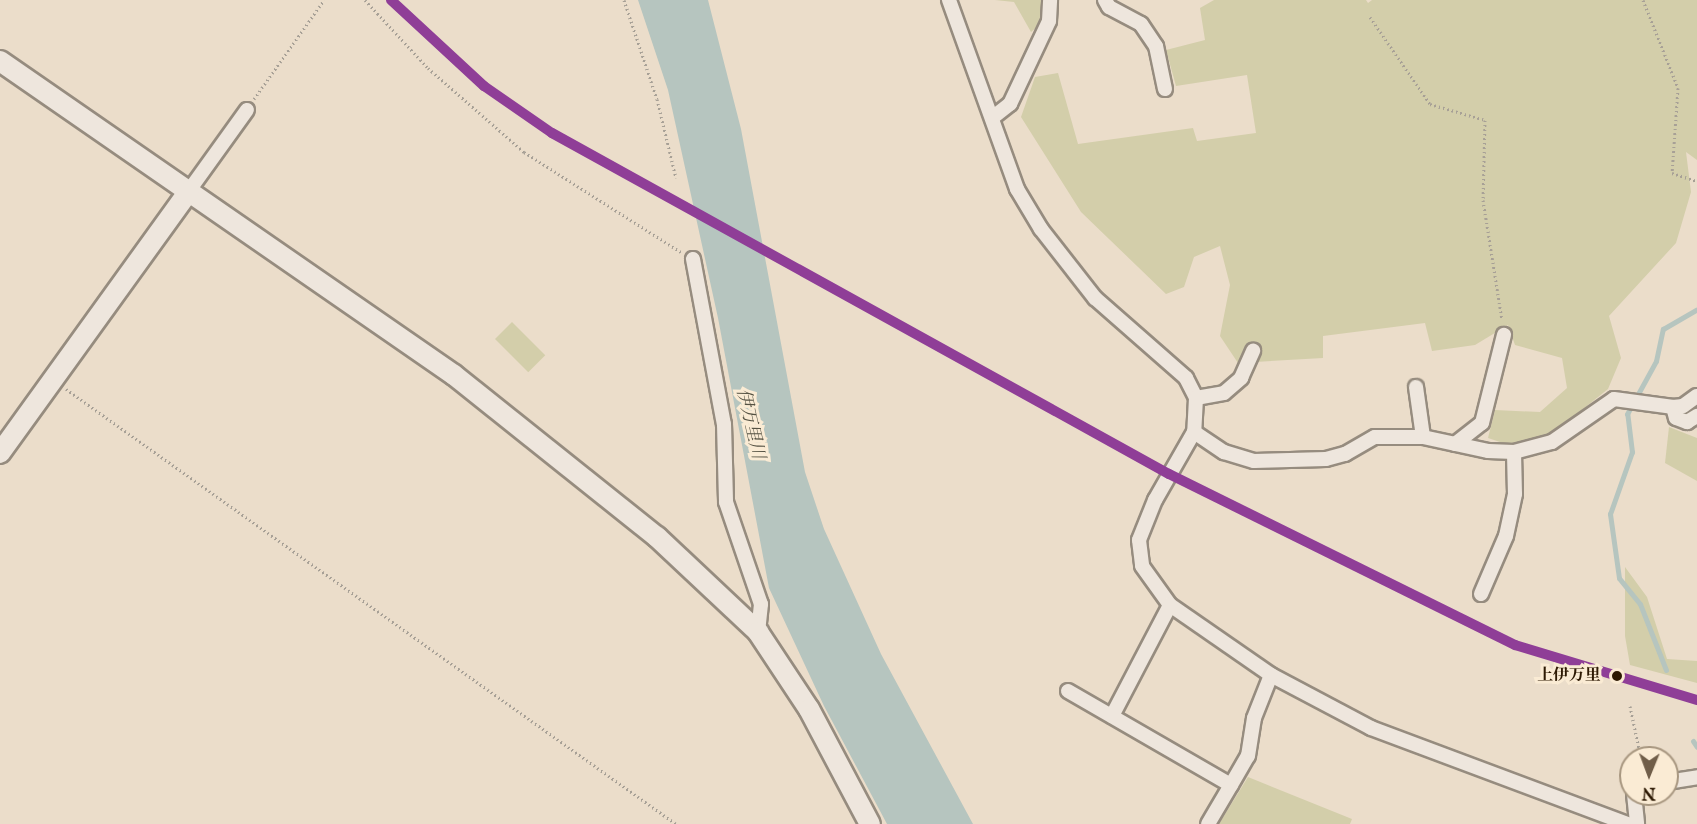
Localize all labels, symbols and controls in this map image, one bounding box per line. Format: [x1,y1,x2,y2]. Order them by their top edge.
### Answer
water label: 伊万里川 [730,386,768,462]
marker: 上伊万里 [1606,665,1628,687]
place label: 上伊万里 [1537,666,1601,686]
north arrow [1619,746,1679,806]
text: N [1642,782,1656,802]

